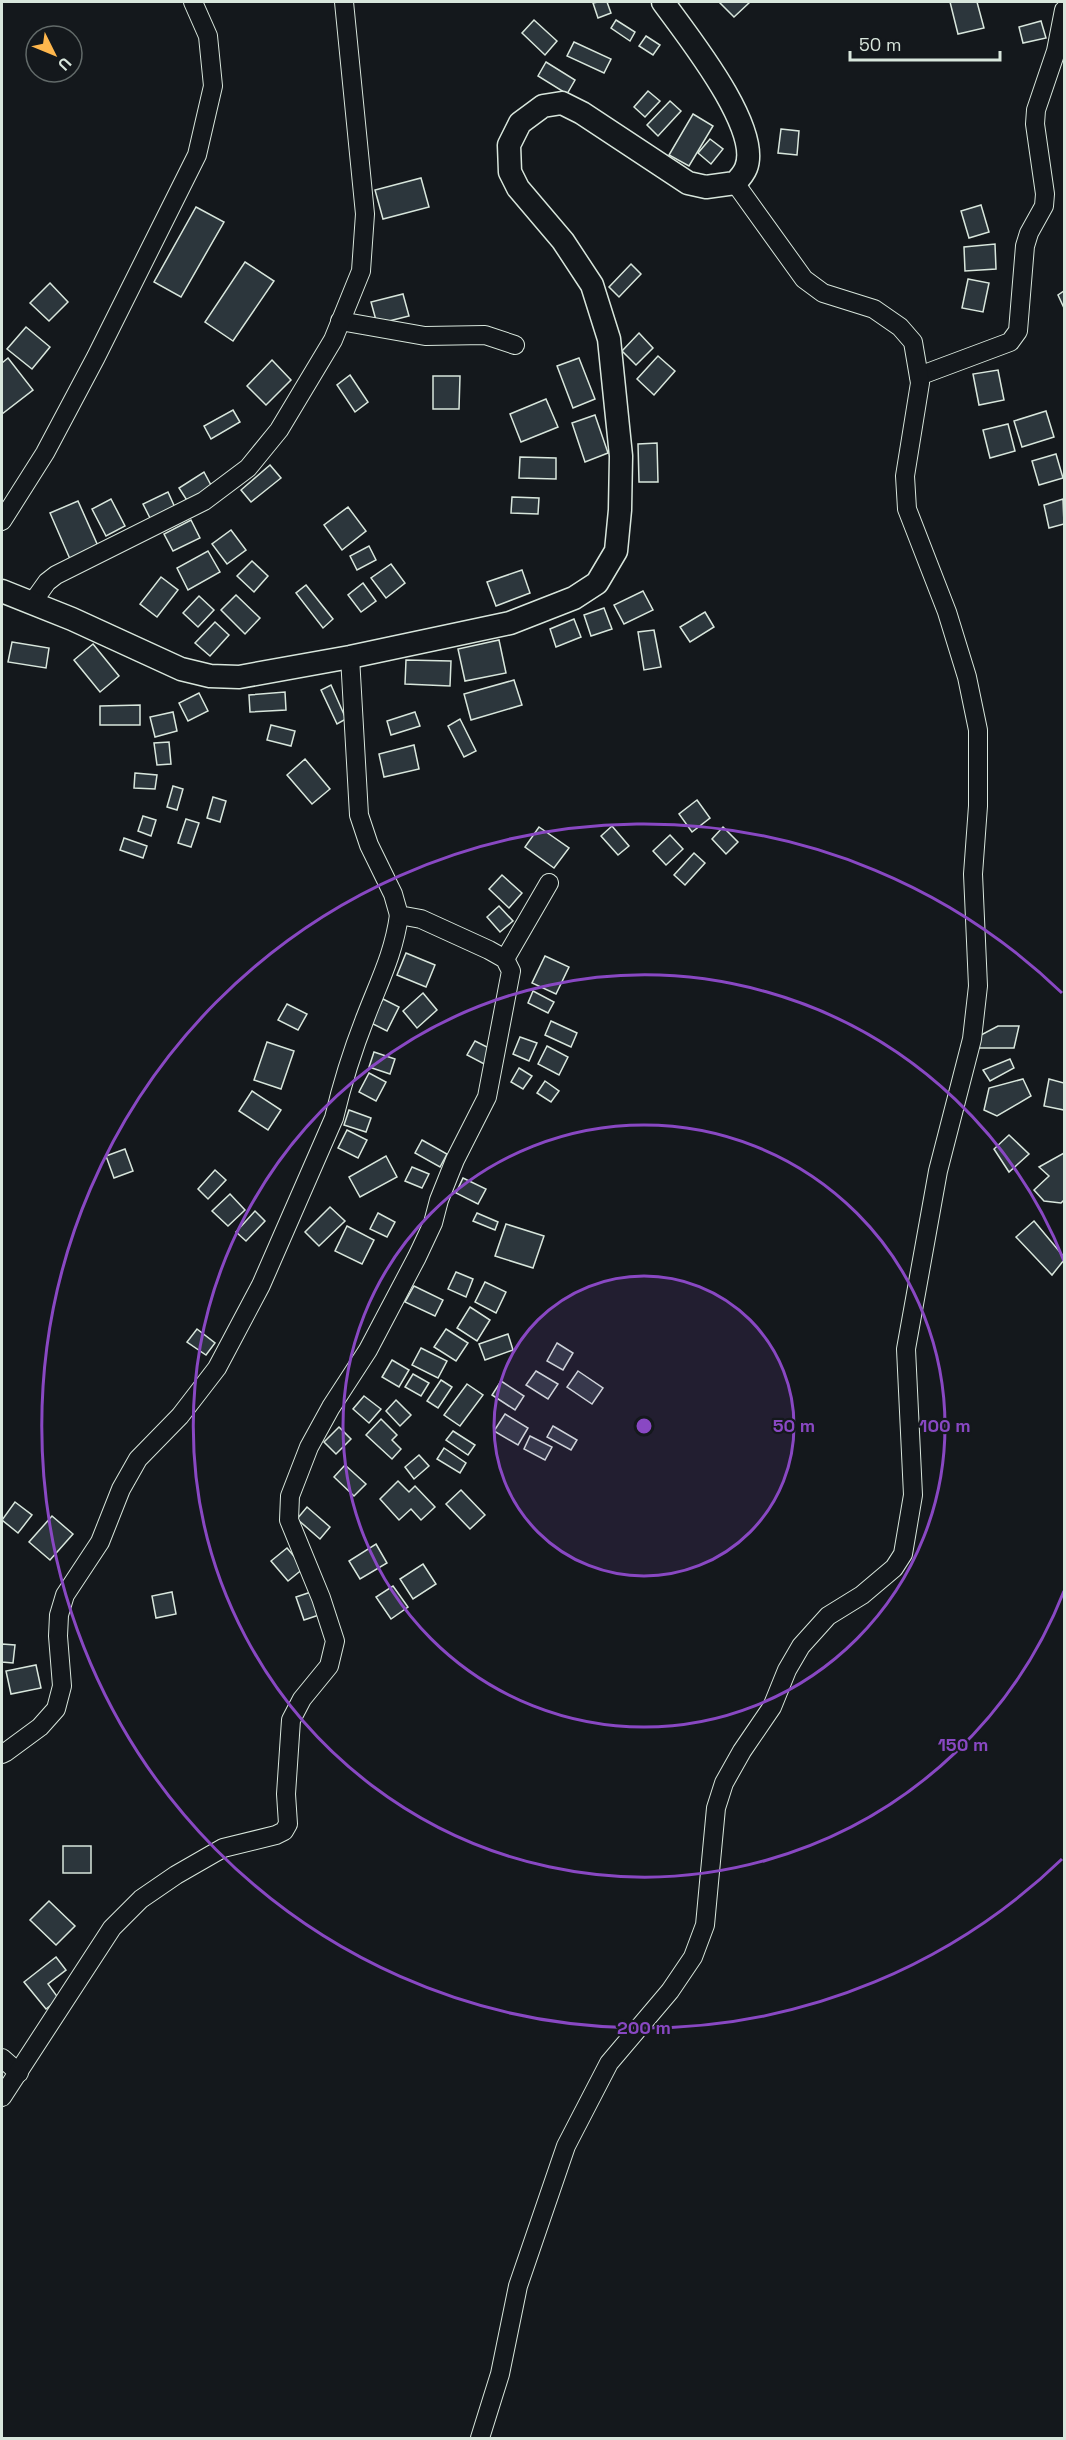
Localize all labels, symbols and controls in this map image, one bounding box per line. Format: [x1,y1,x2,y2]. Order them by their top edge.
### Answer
north arrow [24,24,84,84]
scale bar [850,24,1000,62]
text: 50 m [859,33,901,56]
text: U [53,53,76,75]
text: 50 m [773,1414,815,1437]
text: 100 m [919,1414,971,1437]
centre of rings [634,1416,654,1436]
text: 150 m [938,1733,988,1756]
text: 200 m [617,2016,671,2039]

